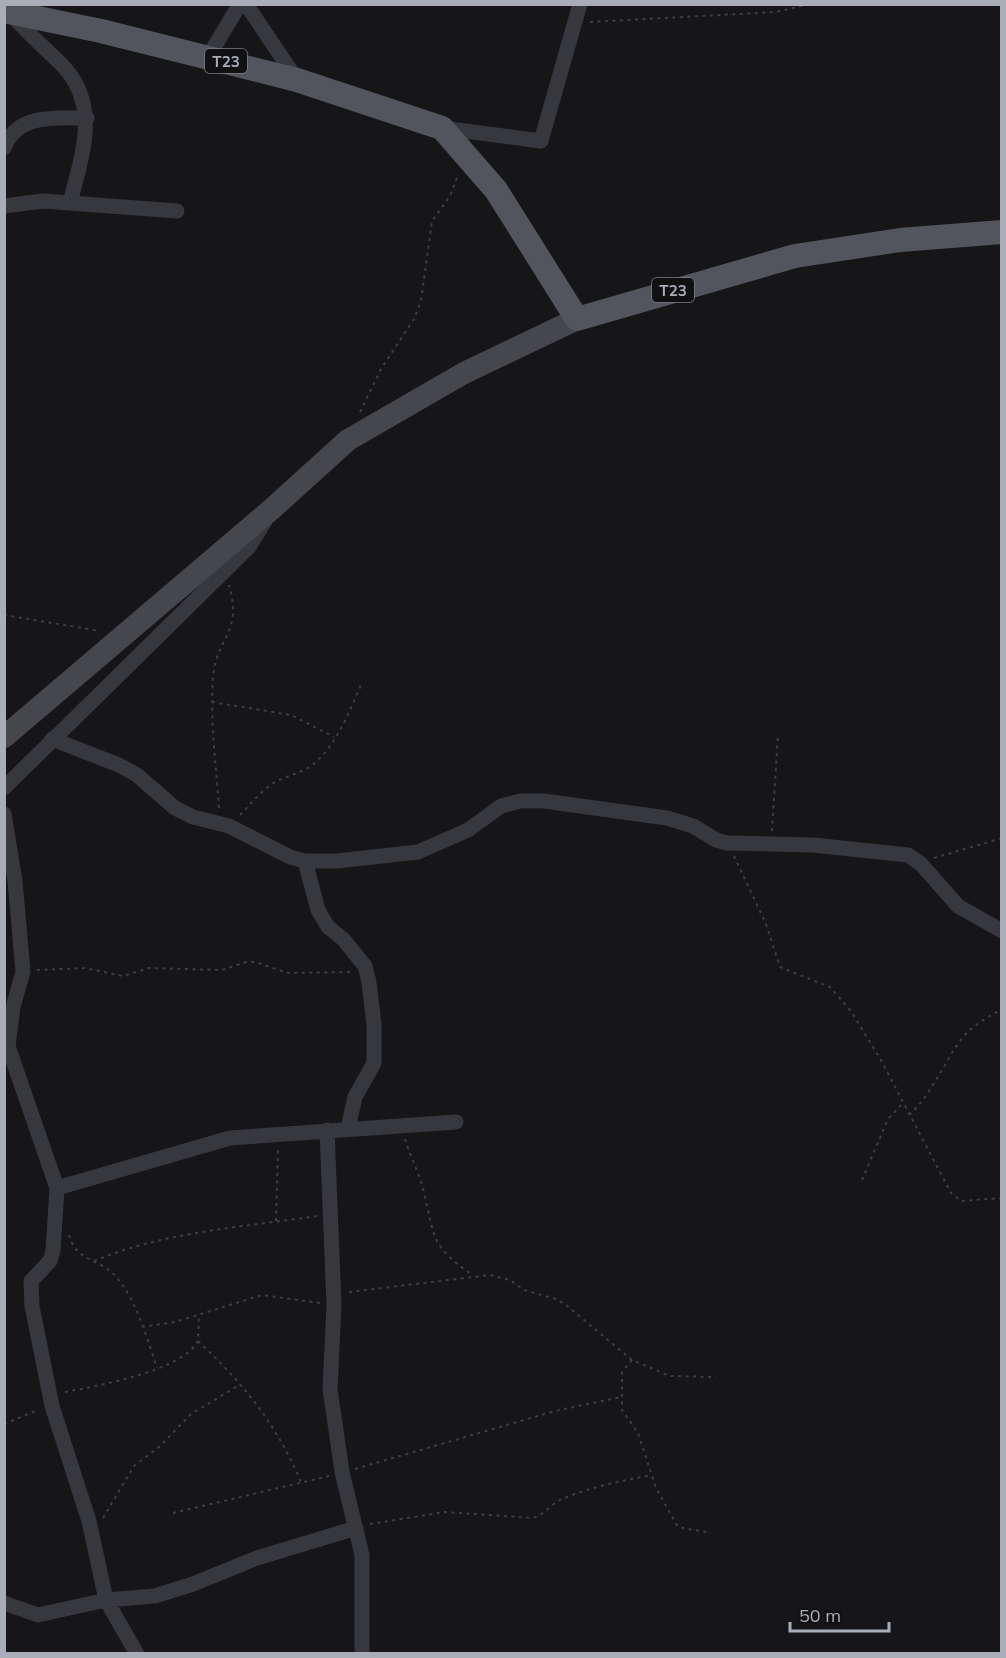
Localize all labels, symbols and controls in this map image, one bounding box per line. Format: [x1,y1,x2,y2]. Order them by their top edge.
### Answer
road number: T23 [205,49,247,73]
road number: T23 [652,278,694,302]
scale bar [790,1595,889,1633]
text: 50 m [799,1604,841,1627]

